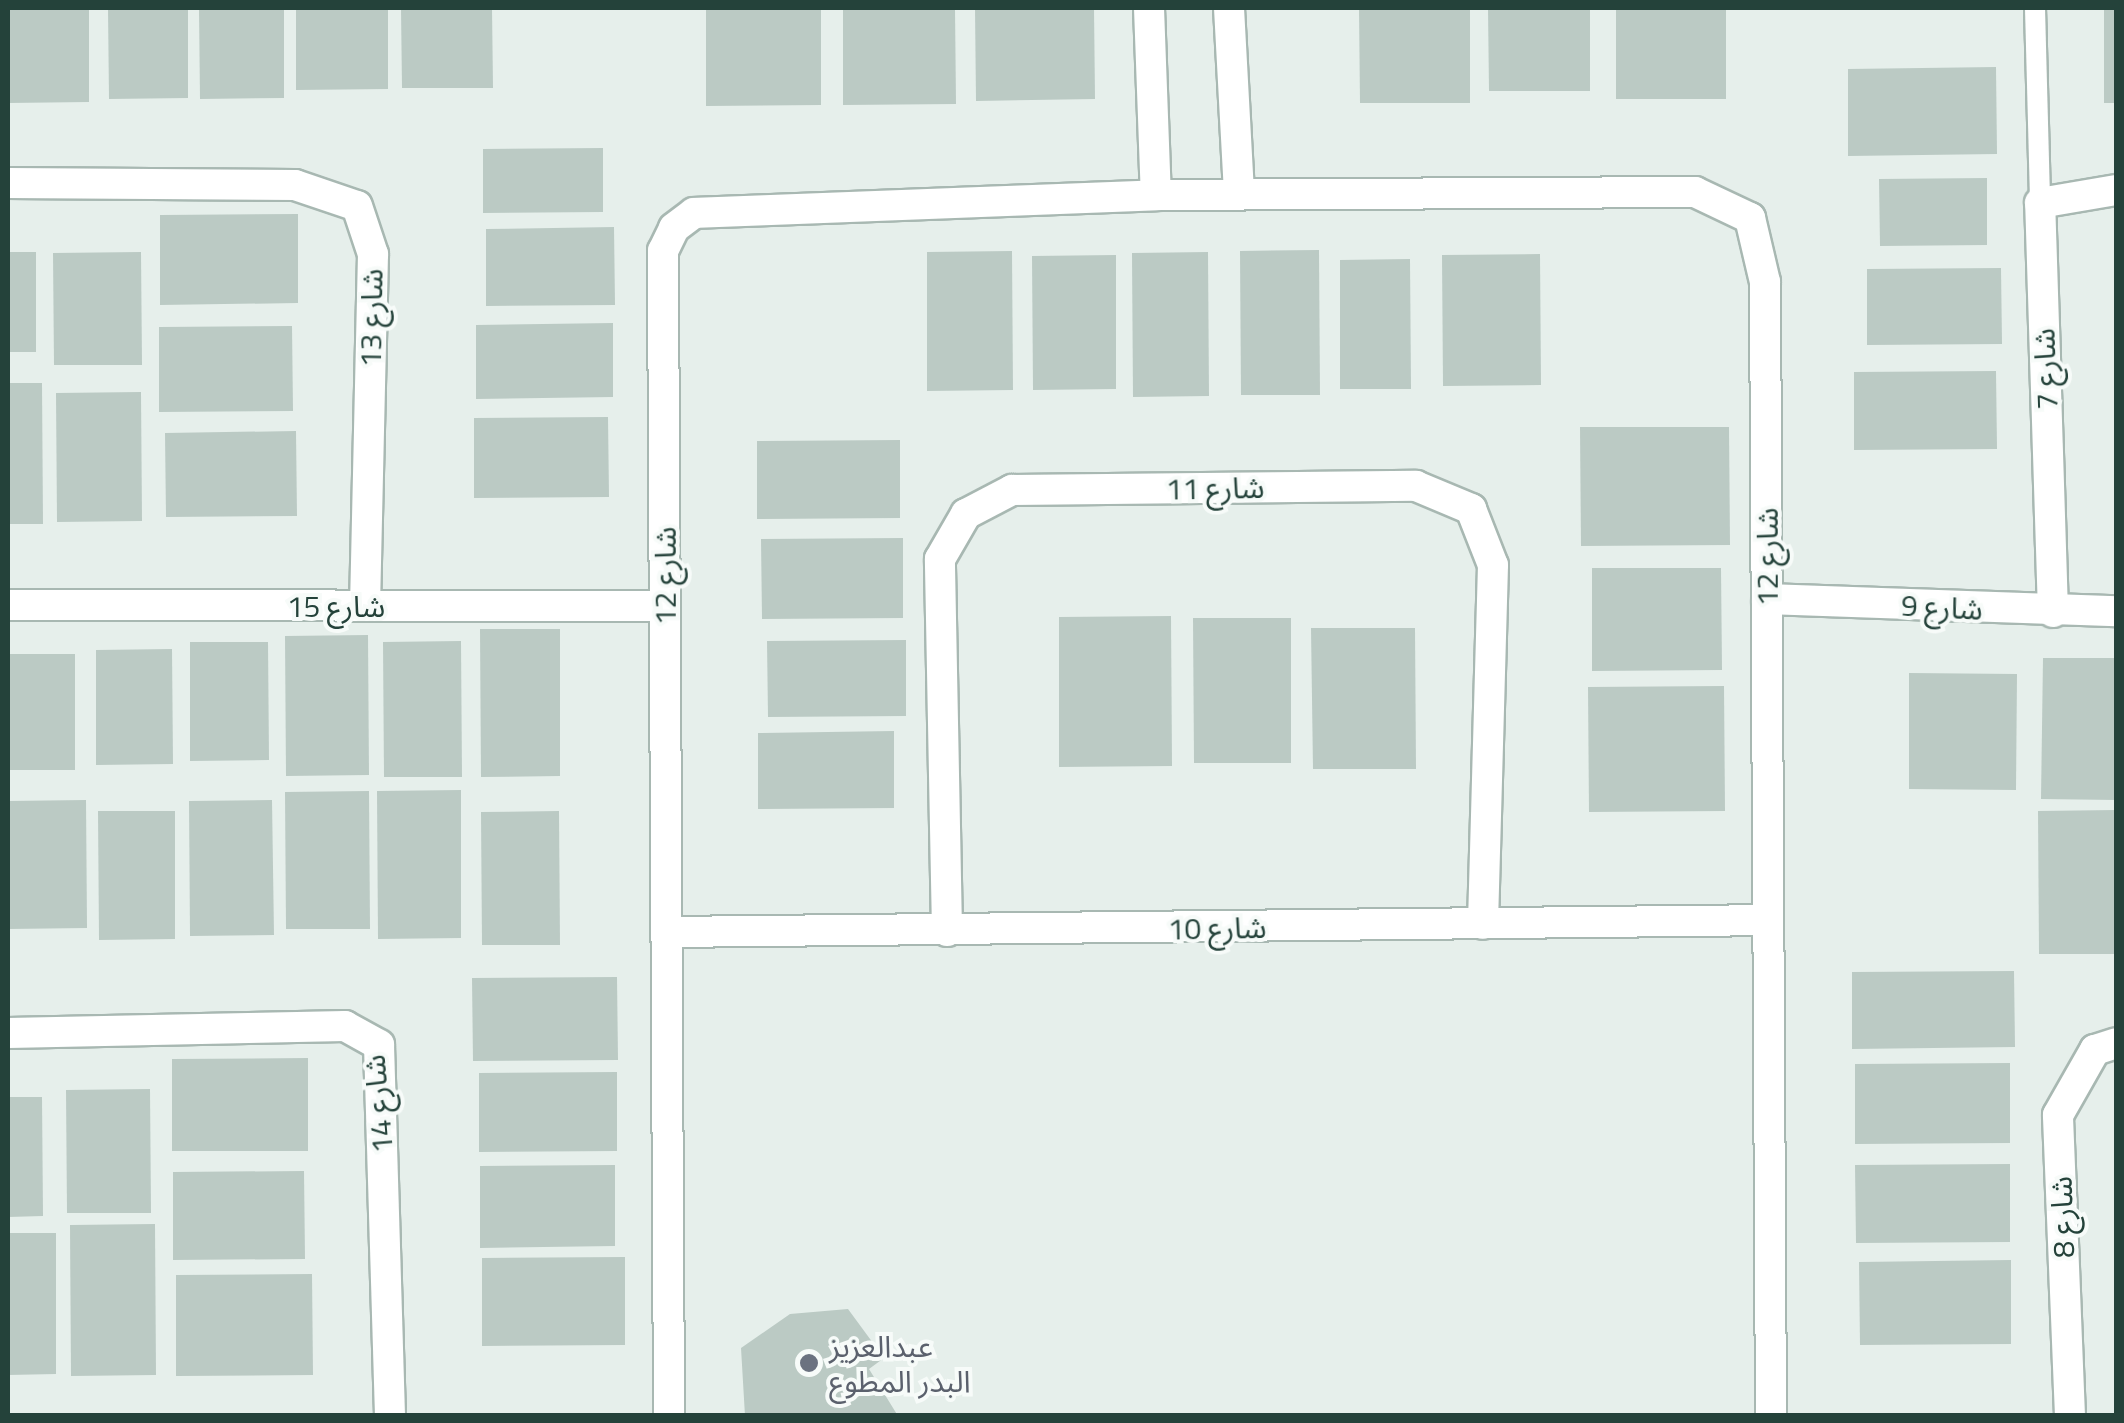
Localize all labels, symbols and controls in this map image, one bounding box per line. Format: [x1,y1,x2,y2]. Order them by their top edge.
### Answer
street label: شارع 13 [352,268,390,368]
street label: شارع 7 [2026,327,2064,411]
street label: شارع 11 [1165,469,1265,507]
street label: شارع 12 [1749,508,1785,606]
street label: شارع 12 [647,527,683,625]
street label: شارع 9 [1900,587,1984,627]
street label: شارع 15 [287,588,385,624]
street label: شارع 10 [1167,909,1267,947]
street label: شارع 14 [356,1053,400,1155]
street label: شارع 8 [2043,1175,2081,1259]
place label: عبدالعزيز البدر المطوع [829,1328,971,1398]
marker: عبدالعزيز البدر المطوع [798,1352,820,1374]

